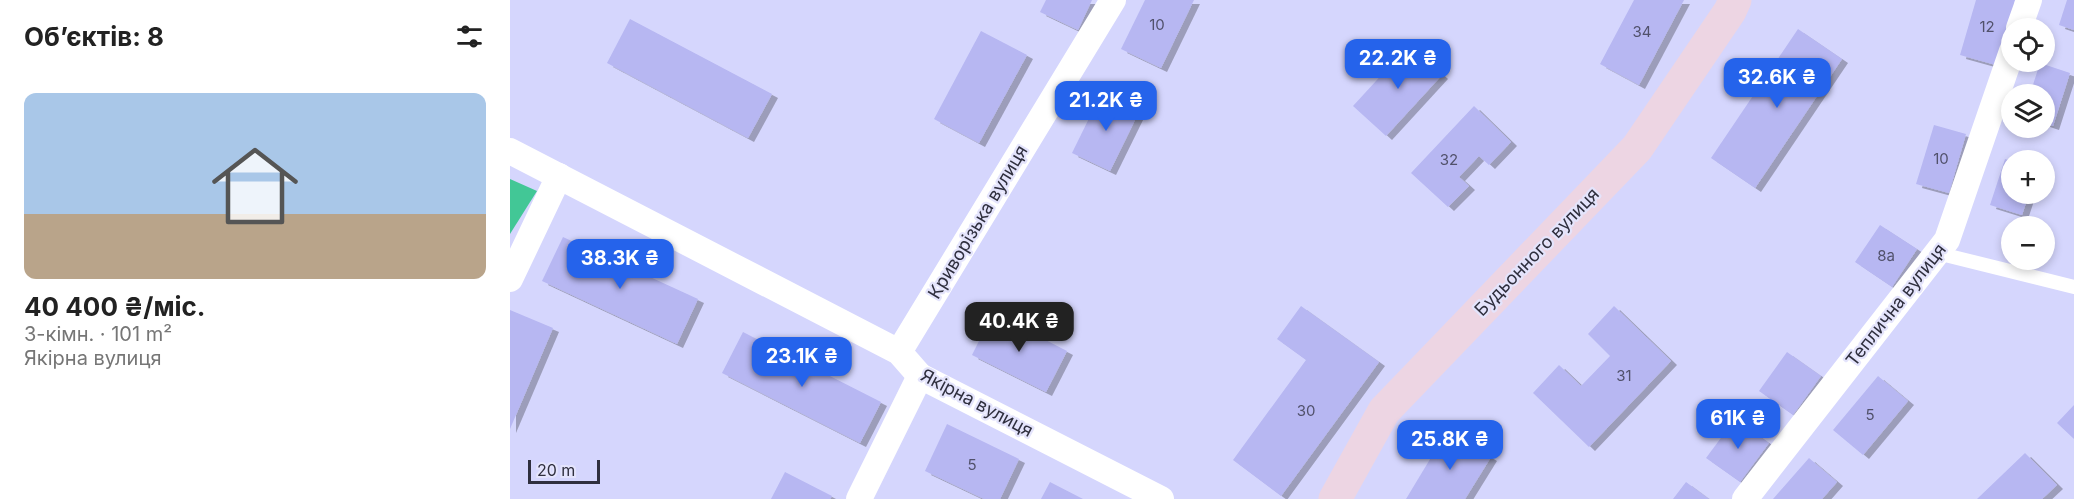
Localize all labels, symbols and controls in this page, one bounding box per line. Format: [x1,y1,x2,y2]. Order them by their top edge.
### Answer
house number: 10 [1149,15,1165,34]
house number: 12 [1979,17,1995,36]
map controls [2001,18,2055,270]
button: locate [2001,18,2055,72]
icon: filters [453,20,486,53]
text: Об’єктів: 8 [24,21,164,52]
house number: 34 [1633,22,1651,41]
pin: 22.2K ₴ [1343,39,1453,90]
text: 22.2K ₴ [1359,46,1437,70]
pin: 32.6K ₴ [1722,58,1832,109]
text: 32.6K ₴ [1738,65,1816,89]
pin: 21.2K ₴ [1051,81,1161,132]
button: layers [2001,84,2055,138]
text: 21.2K ₴ [1069,88,1143,112]
icon: home [201,132,309,240]
street label: Криворізька вулиця [923,141,1032,302]
house number: 10 [1933,149,1949,168]
house number: 32 [1440,150,1458,169]
button: + [2001,150,2055,204]
street label: Будьонного вулиця [1470,183,1603,320]
button: − [2001,216,2055,270]
pin: 38.3K ₴ [565,239,675,290]
street label: Теплична вулиця [1841,239,1950,370]
text: 38.3K ₴ [581,246,659,270]
house number: 8а [1877,246,1895,265]
text: 40 400 ₴/міс. [24,291,206,322]
pin: 40.4K ₴ [964,302,1074,353]
text: 40.4K ₴ [979,309,1059,333]
text: 3-кімн. · 101 m² [24,322,172,346]
pin: 23.1K ₴ [747,337,857,388]
text: 23.1K ₴ [766,344,838,368]
text: Якірна вулиця [24,346,161,370]
street label: Якірна вулиця [918,364,1037,441]
house number: 31 [1616,366,1632,385]
pin: 61K ₴ [1696,399,1780,450]
house number: 30 [1297,401,1315,420]
house number: 5 [1865,405,1875,424]
text: 61K ₴ [1710,406,1766,430]
pin: 25.8K ₴ [1395,420,1505,471]
text: 25.8K ₴ [1411,427,1489,451]
house number: 5 [967,455,977,474]
scale bar [528,457,600,484]
text: 20 m [537,460,575,480]

